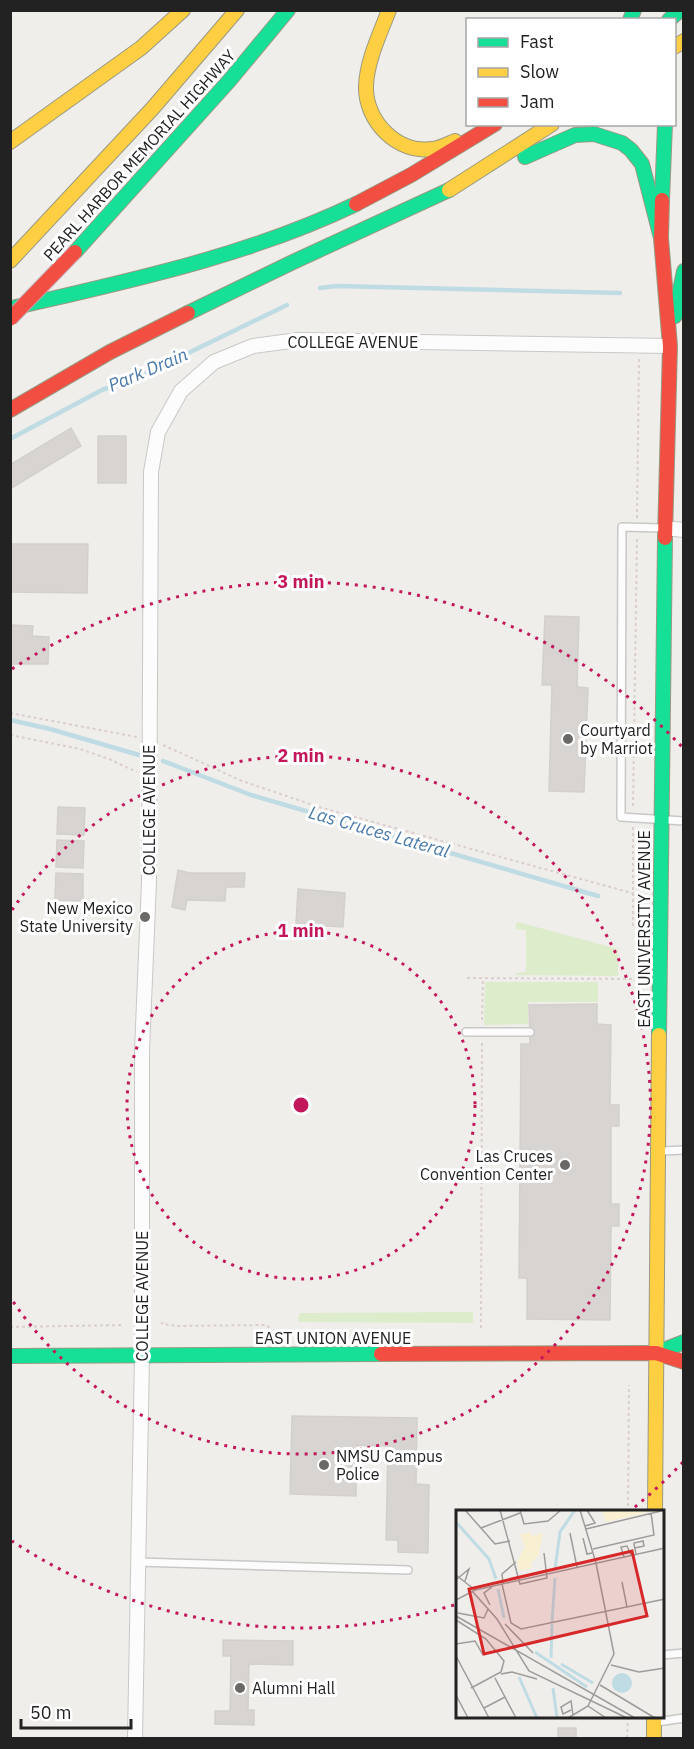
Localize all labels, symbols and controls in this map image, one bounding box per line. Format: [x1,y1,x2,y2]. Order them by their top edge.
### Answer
legend [466,18,676,126]
text: Fast [520,30,554,53]
street label: PEARL HARBOR MEMORIAL HIGHWAY [39,45,240,265]
text: Slow [520,60,559,83]
text: Jam [520,90,555,113]
street label: COLLEGE AVENUE [288,332,418,352]
water label: Park Drain [104,342,191,397]
text: 3 min [277,570,325,593]
place label: Courtyard by Marriot [580,720,653,758]
marker: Courtyard by Marriot [561,732,575,746]
text: 2 min [277,744,325,767]
street label: COLLEGE AVENUE [139,745,159,875]
water label: Las Cruces Lateral [306,800,452,863]
street label: EAST UNIVERSITY AVENUE [634,830,654,1028]
place label: New Mexico State University [20,898,133,936]
marker: New Mexico State University [138,910,152,924]
text: 1 min [277,919,325,942]
centre of rings [291,1095,311,1115]
place label: Las Cruces Convention Center [420,1146,553,1184]
marker: Las Cruces Convention Center [558,1158,572,1172]
street label: COLLEGE AVENUE [132,1231,152,1361]
street label: EAST UNION AVENUE [255,1328,411,1348]
place label: NMSU Campus Police [336,1446,443,1484]
marker: NMSU Campus Police [317,1458,331,1472]
inset map [456,1510,664,1719]
place label: Alumni Hall [252,1678,335,1698]
marker: Alumni Hall [233,1681,247,1695]
scale bar [21,1692,130,1730]
text: 50 m [30,1701,72,1724]

